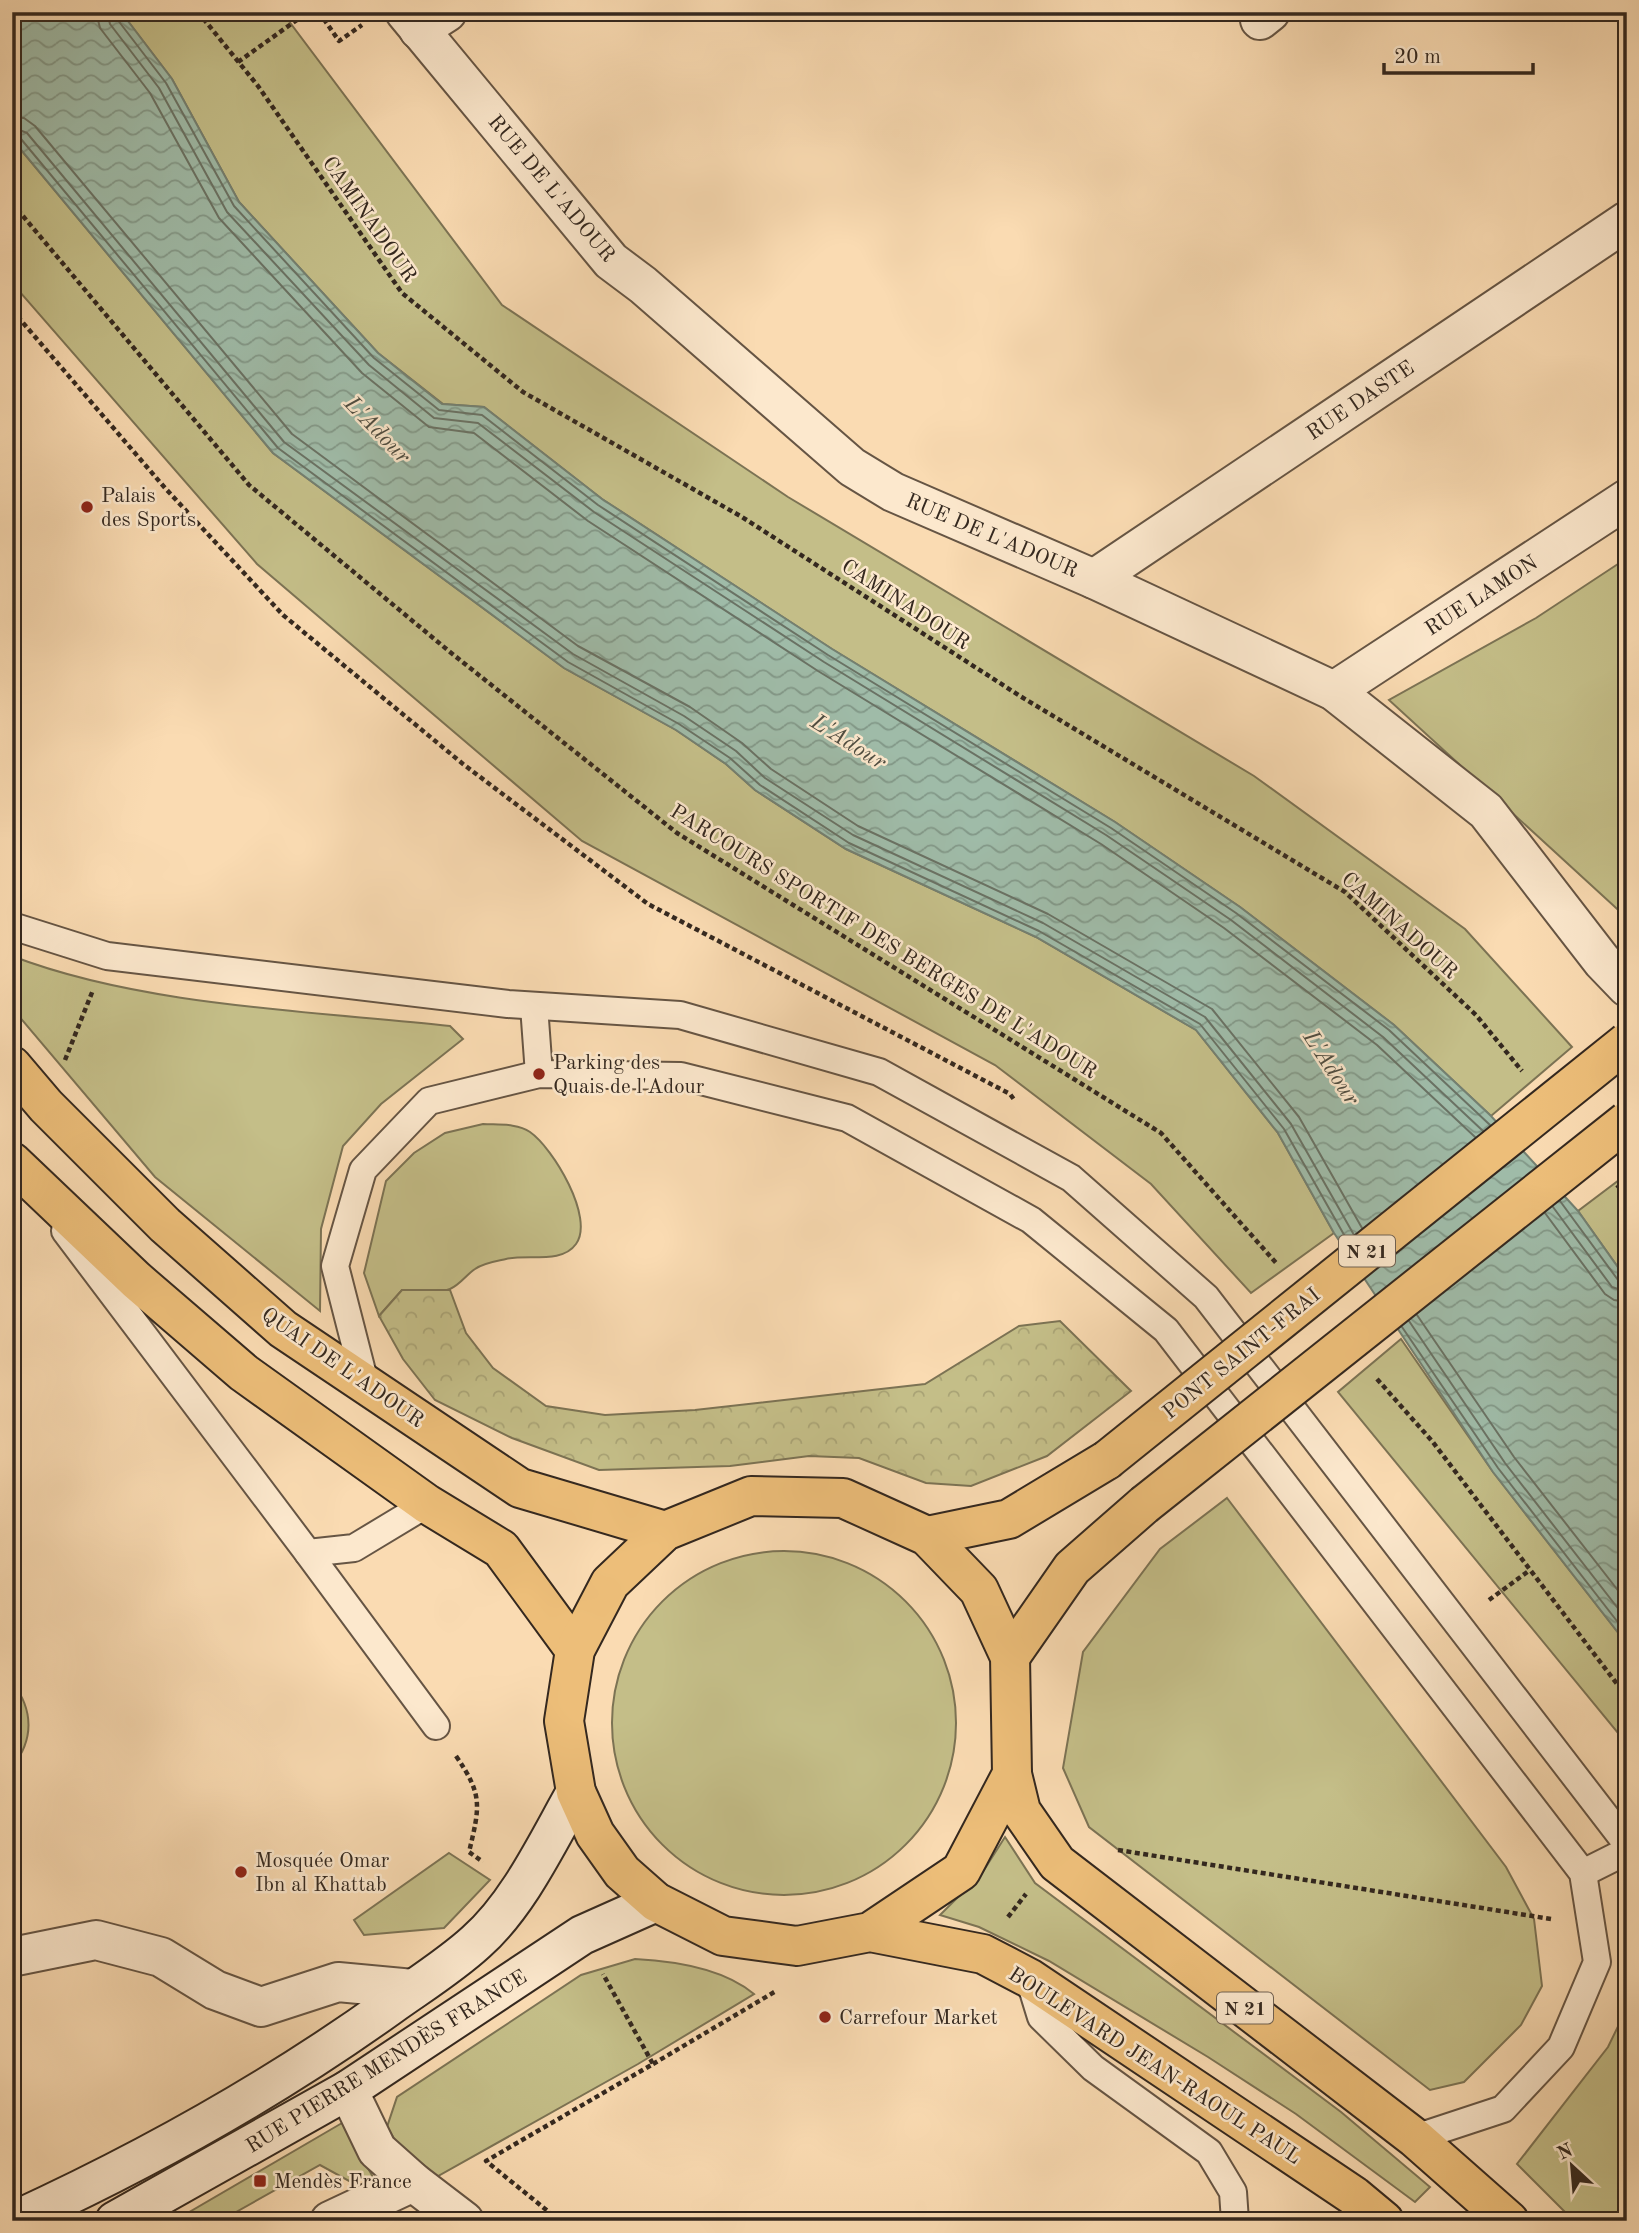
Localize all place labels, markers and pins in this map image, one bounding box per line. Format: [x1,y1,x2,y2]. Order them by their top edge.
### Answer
place label: Palais des Sports [101,486,196,531]
marker: Palais des Sports [79,499,95,515]
place label: Parking des Quais de l'Adour [553,1053,705,1098]
marker: Parking des Quais de l'Adour [531,1066,547,1082]
place label: Mosquée Omar Ibn al Khattab [255,1851,390,1896]
marker: Mosquée Omar Ibn al Khattab [233,1864,249,1880]
place label: Carrefour Market [839,2008,998,2029]
marker: Carrefour Market [817,2009,833,2025]
place label: Mendès France [274,2172,412,2193]
marker: Mendès France [252,2173,268,2189]

